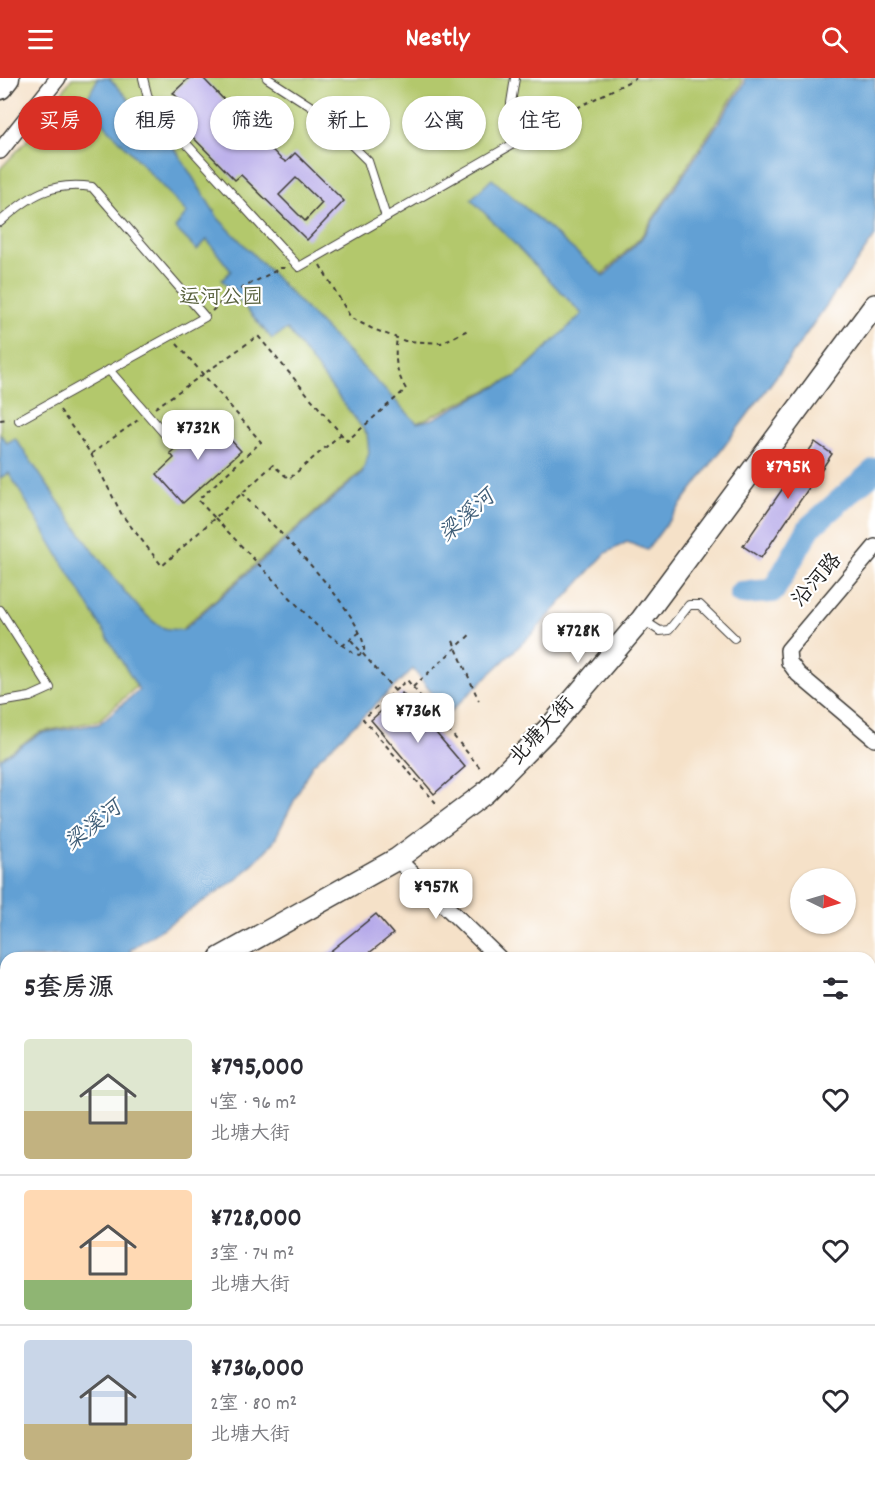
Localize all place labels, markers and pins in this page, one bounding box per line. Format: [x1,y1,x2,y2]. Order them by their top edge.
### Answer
pin: ¥732K [156,410,240,461]
pin: ¥795K [746,449,830,500]
pin: ¥728K [536,613,620,664]
pin: ¥736K [376,693,460,744]
pin: ¥957K [394,869,478,920]

